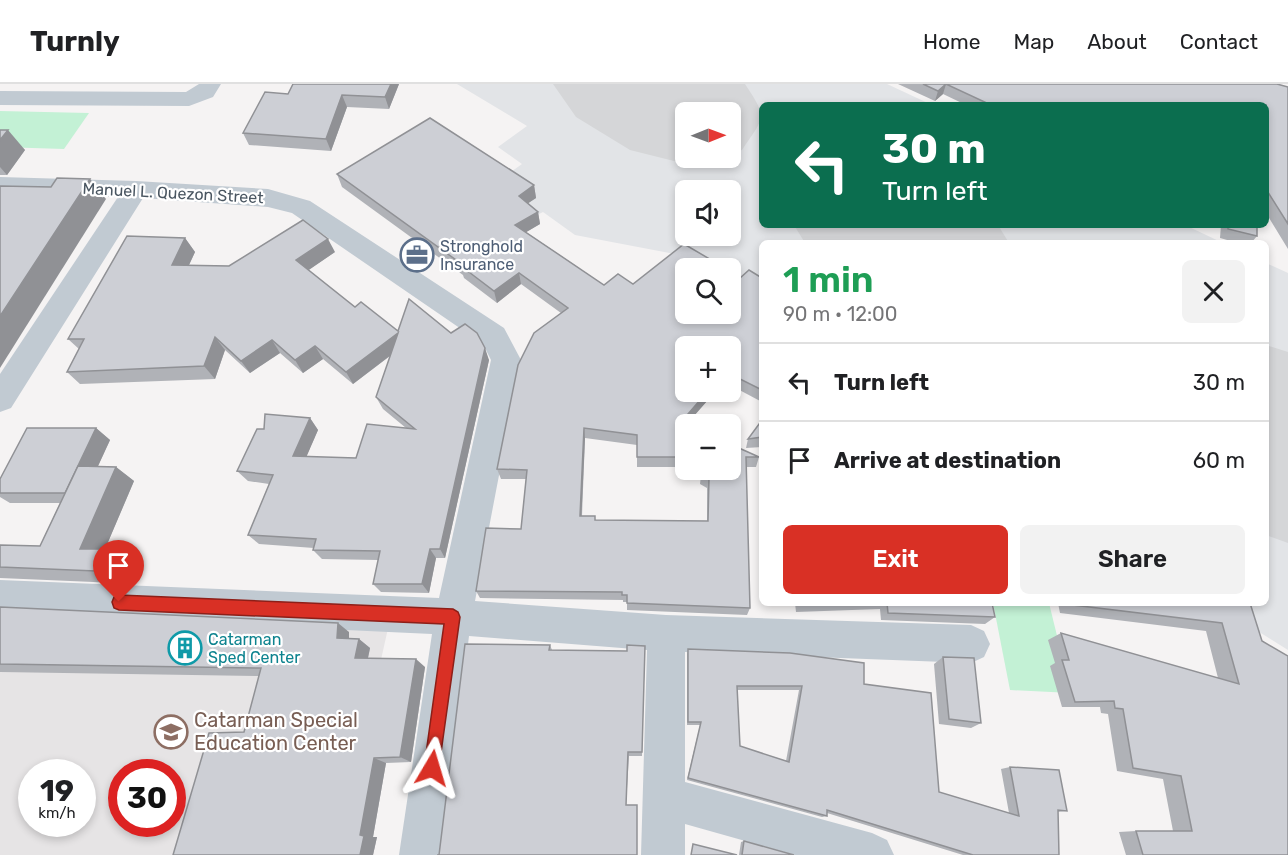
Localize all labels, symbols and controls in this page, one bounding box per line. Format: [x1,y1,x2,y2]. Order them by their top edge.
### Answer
text: Turnly [30,25,120,58]
text: Home [923,29,980,54]
text: Map [1013,29,1054,54]
text: About [1087,29,1147,54]
text: Contact [1180,29,1258,54]
north arrow [675,102,741,168]
map controls [675,102,741,480]
text: 30 m [882,124,986,174]
icon: left [783,126,861,204]
text: Turn left [882,175,987,207]
street label: Manuel L. Quezon Street [82,179,264,207]
button: sound [675,180,741,246]
office icon: Stronghold Insurance [399,237,435,273]
place label: Stronghold Insurance [440,237,523,274]
button: search [675,258,741,324]
text: 1 min [783,258,874,301]
button: close [1182,260,1245,323]
text: 90 m · 12:00 [783,302,897,326]
button: + [675,336,741,402]
icon: left [783,366,816,399]
text: Turn left [834,369,929,396]
text: 30 m [1193,369,1245,396]
button: − [675,414,741,480]
icon: arrive [783,444,816,477]
text: Arrive at destination [834,447,1061,474]
text: 60 m [1193,447,1245,474]
button: Exit [783,525,1008,594]
button: Share [1020,525,1245,594]
pin [93,540,144,602]
icon: arrive [102,549,135,582]
building icon: Catarman Sped Center [167,630,203,666]
place label: Catarman Sped Center [208,630,300,667]
place label: Catarman Special Education Center [194,708,358,755]
school or university icon: Catarman Special Education Center [153,714,189,750]
position arrow [400,736,464,800]
speed limit sign: 30 [108,759,186,837]
text: 19 [40,773,74,809]
text: km/h [38,804,76,822]

